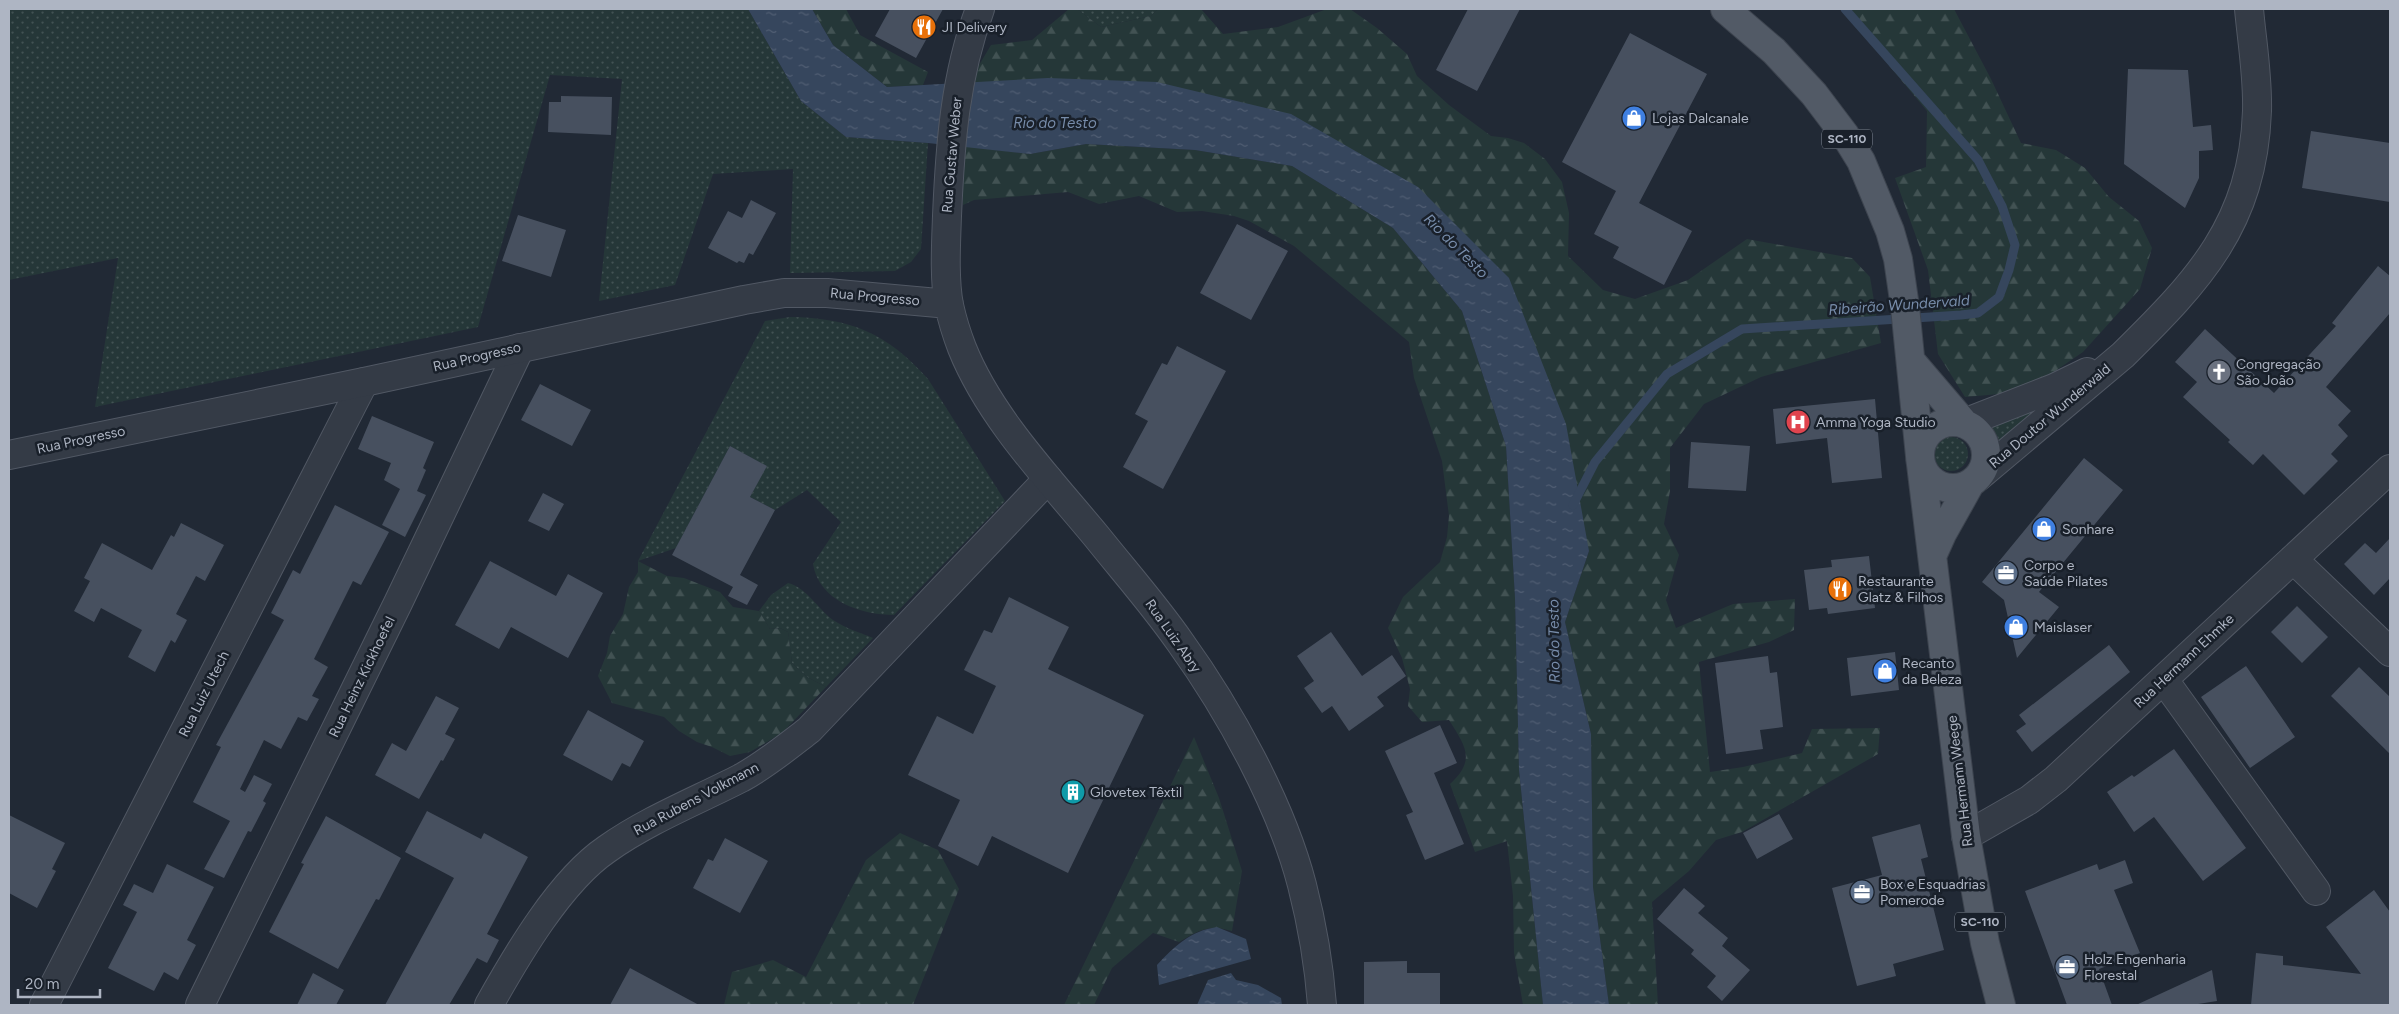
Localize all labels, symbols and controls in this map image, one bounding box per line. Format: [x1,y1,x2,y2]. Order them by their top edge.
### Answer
restaurant icon: JI Delivery [911,14,937,40]
place label: JI Delivery [942,19,1008,36]
street label: Rua Gustav Weber [938,96,966,214]
shop icon: Lojas Dalcanale [1621,105,1647,131]
place label: Lojas Dalcanale [1652,110,1749,127]
water label: Rio do Testo [1013,114,1097,132]
road number: SC-110 [1822,130,1872,148]
water label: Rio do Testo [1420,210,1492,282]
street label: Rua Progresso [830,285,920,309]
water label: Ribeirão Wundervald [1828,291,1970,319]
street label: Rua Progresso [431,339,523,375]
place label: Congregação São João [2236,356,2321,389]
church icon: Congregação São João [2206,359,2232,385]
street label: Rua Doutor Wunderwald [1986,360,2114,472]
hospital icon: Amma Yoga Studio [1785,409,1811,435]
place label: Amma Yoga Studio [1816,414,1936,431]
street label: Rua Progresso [35,422,127,458]
shop icon: Sonhare [2031,516,2057,542]
place label: Sonhare [2062,521,2114,538]
place label: Corpo e Saúde Pilates [2024,557,2108,590]
office icon: Corpo e Saúde Pilates [1993,560,2019,586]
place label: Restaurante Glatz & Filhos [1858,573,1943,606]
restaurant icon: Restaurante Glatz & Filhos [1827,576,1853,602]
street label: Rua Luiz Abry [1141,596,1205,676]
water label: Rio do Testo [1544,599,1564,683]
street label: Rua Hermann Ehmke [2130,610,2238,712]
street label: Rua Heinz Kickhoefel [325,614,399,740]
shop icon: Maislaser [2003,614,2029,640]
place label: Maislaser [2034,619,2092,636]
street label: Rua Luiz Utech [175,648,233,740]
place label: Recanto da Beleza [1902,655,1962,688]
shop icon: Recanto da Beleza [1872,658,1898,684]
street label: Rua Hermann Weege [1943,714,1976,848]
street label: Rua Rubens Volkmann [631,759,762,839]
building icon: Glovetex Têxtil [1060,779,1086,805]
place label: Glovetex Têxtil [1090,784,1182,801]
place label: Box e Esquadrias Pomerode [1880,876,1986,909]
office icon: Box e Esquadrias Pomerode [1849,879,1875,905]
road number: SC-110 [1955,912,2005,932]
place label: Holz Engenharia Florestal [2084,951,2186,984]
office icon: Holz Engenharia Florestal [2054,954,2080,980]
scale bar [18,966,100,998]
text: 20 m [25,975,59,993]

